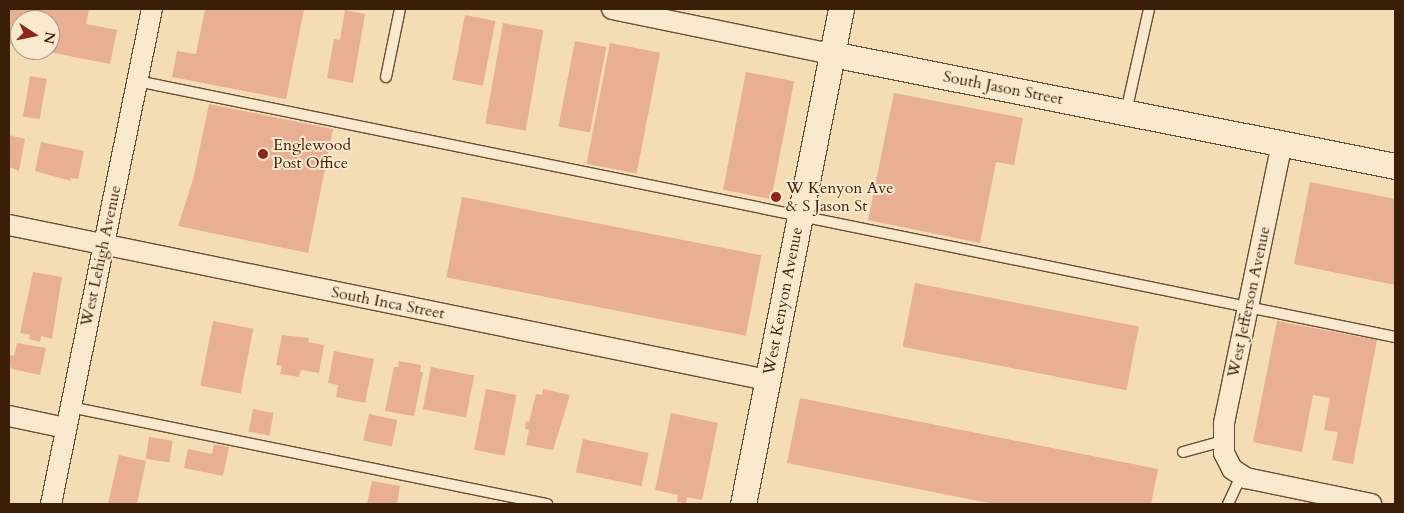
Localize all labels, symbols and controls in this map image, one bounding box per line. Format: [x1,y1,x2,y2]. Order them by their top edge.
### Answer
north arrow [10,10,60,60]
text: N [39,30,60,46]
street label: South Jason Street [941,67,1065,109]
place label: Englewood Post Office [273,135,351,173]
marker: Englewood Post Office [257,148,269,160]
place label: W Kenyon Ave & S Jason St [786,178,893,216]
street label: West Lehigh Avenue [77,184,125,328]
marker: W Kenyon Ave & S Jason St [770,191,782,203]
street label: West Kenyon Avenue [759,225,807,377]
street label: West Jefferson Avenue [1224,225,1274,379]
street label: South Inca Street [330,283,446,323]

